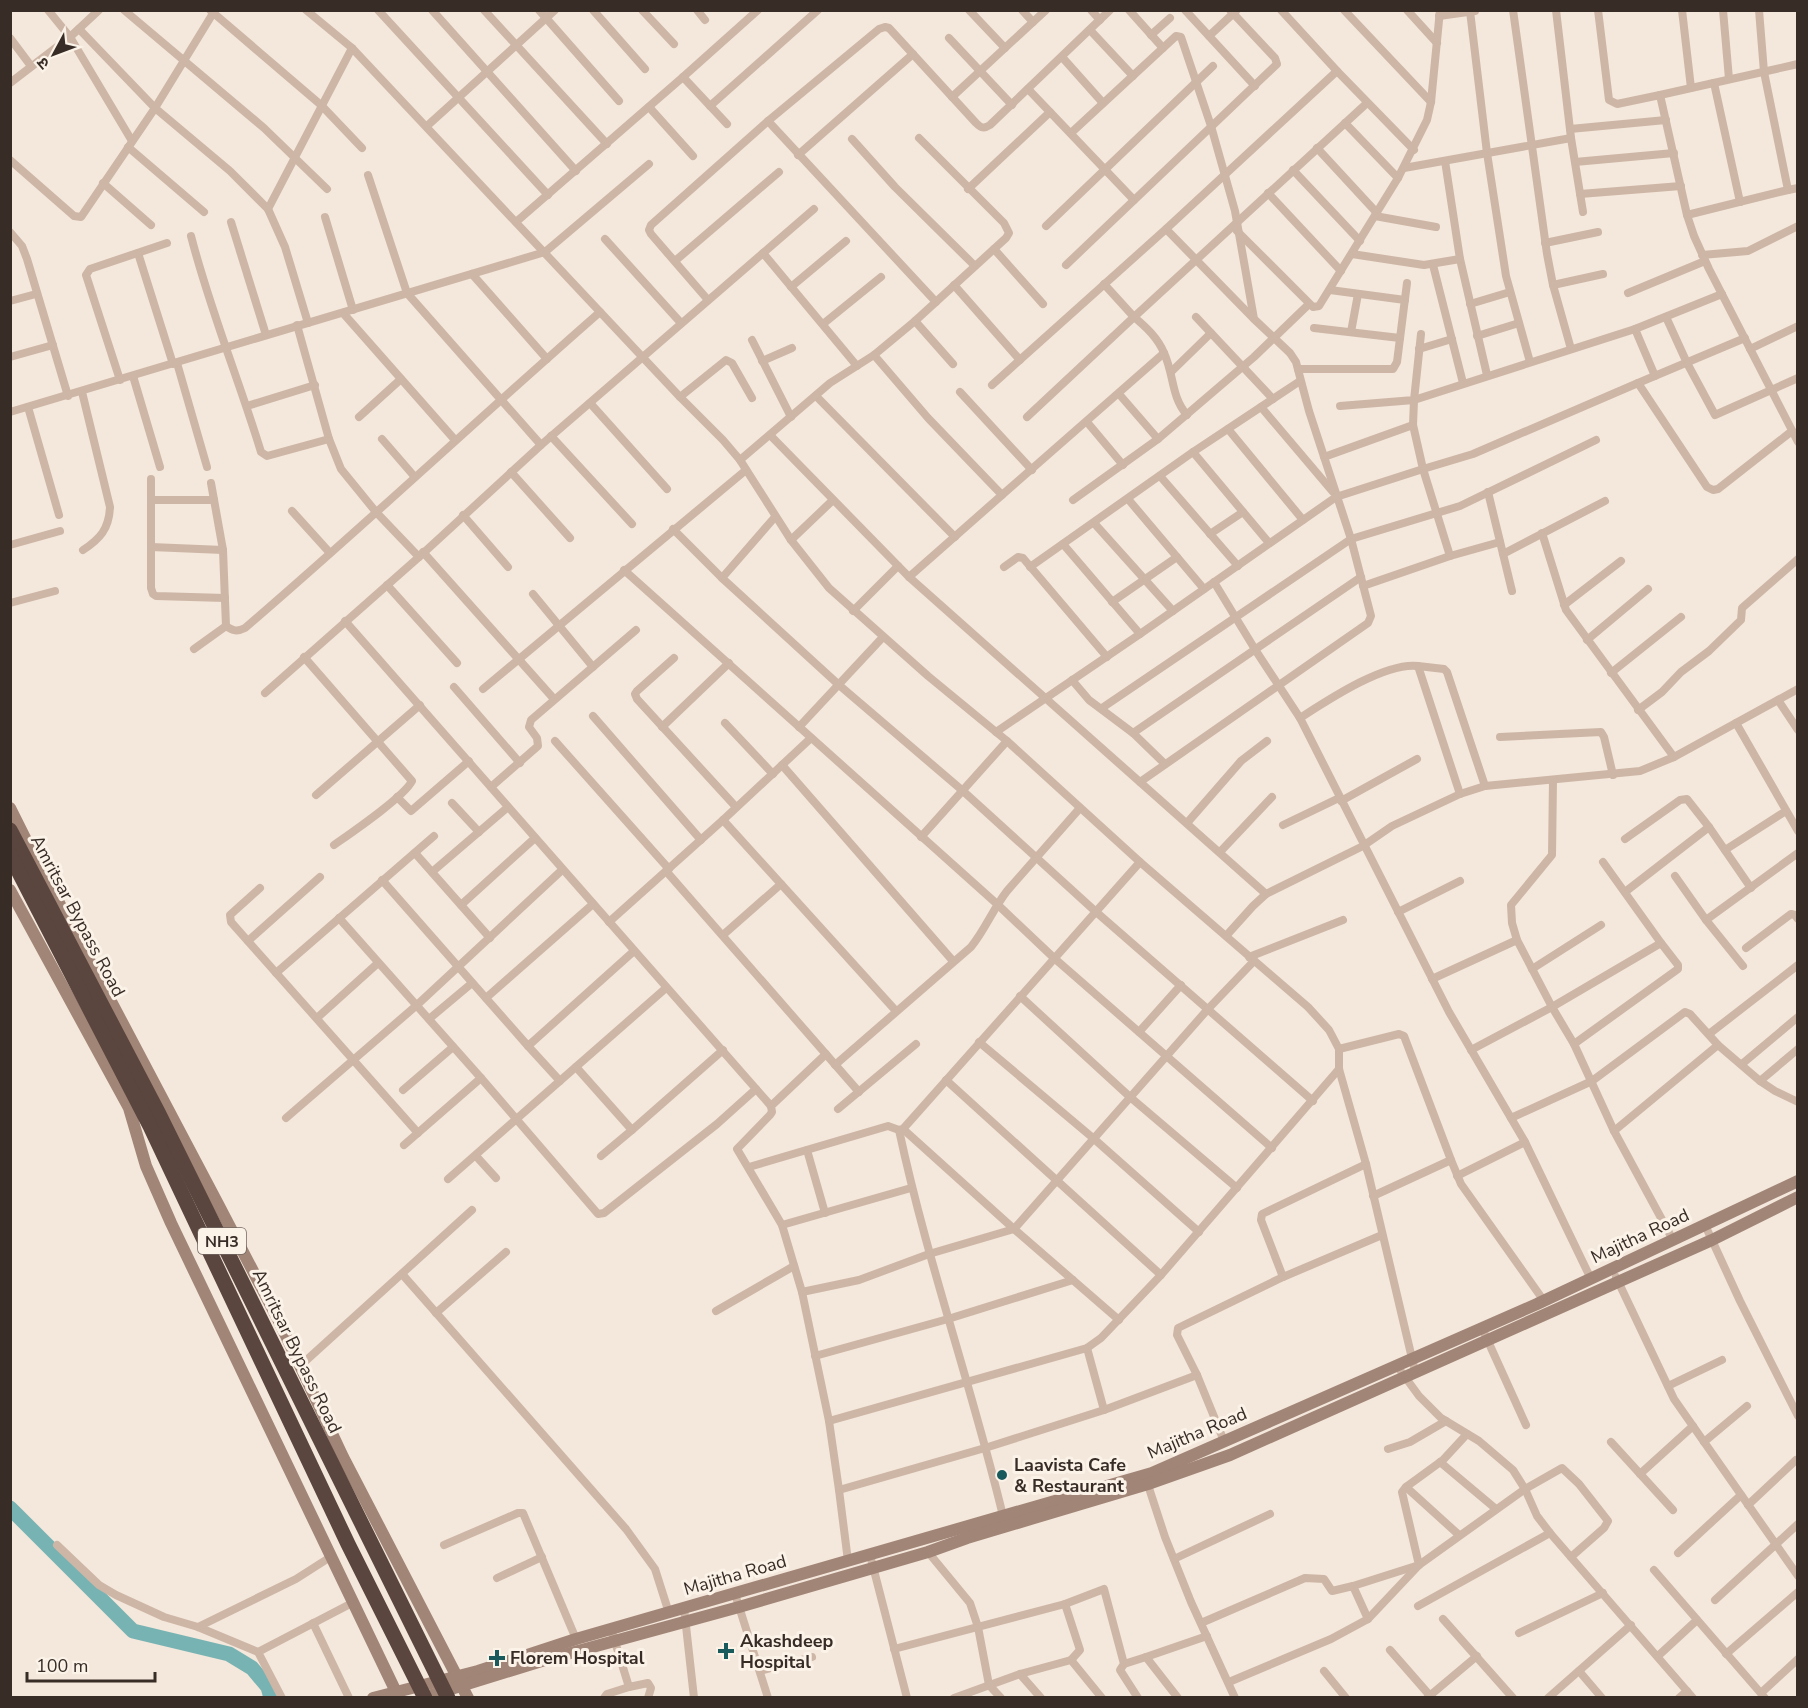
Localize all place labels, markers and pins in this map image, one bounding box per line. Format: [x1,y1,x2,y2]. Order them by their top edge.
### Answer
place label: Laavista Cafe & Restaurant [1014,1453,1126,1498]
marker: Laavista Cafe & Restaurant [995,1468,1009,1482]
place label: Akashdeep Hospital [740,1629,833,1674]
marker: Akashdeep Hospital [717,1642,735,1660]
place label: Florem Hospital [510,1646,645,1670]
marker: Florem Hospital [488,1649,506,1667]

